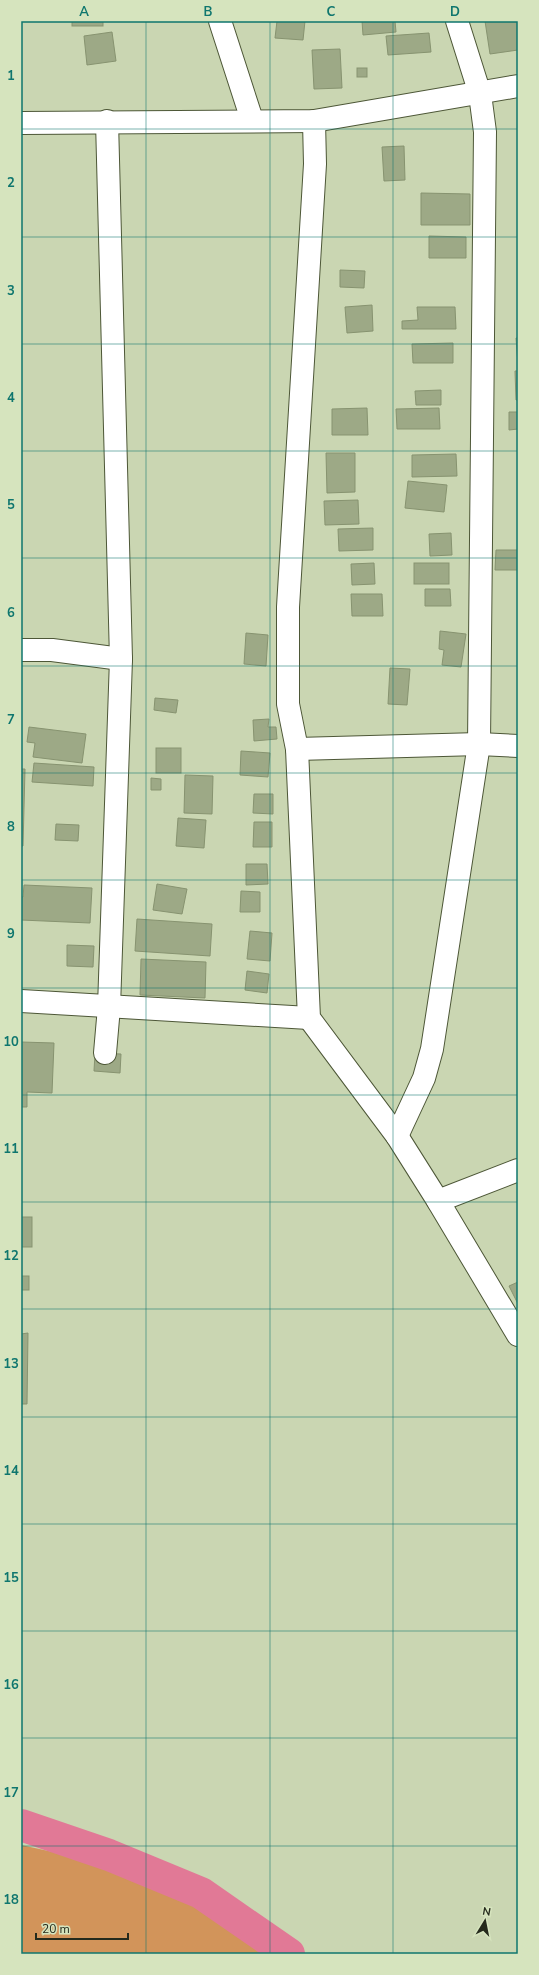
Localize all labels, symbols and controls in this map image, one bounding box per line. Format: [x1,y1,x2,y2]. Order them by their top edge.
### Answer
text: A [79,3,89,21]
text: B [204,3,213,21]
text: C [327,3,336,21]
text: D [450,3,460,21]
text: 1 [7,67,15,85]
text: 2 [7,174,15,192]
text: 3 [7,282,15,300]
text: 4 [7,389,15,407]
text: 5 [7,496,15,514]
text: 6 [7,604,15,622]
text: 7 [7,711,15,729]
text: 8 [7,818,15,836]
text: 9 [7,925,15,943]
text: 10 [3,1033,19,1051]
text: 11 [3,1140,19,1158]
text: 12 [3,1247,19,1265]
text: 13 [3,1355,19,1373]
text: 14 [3,1462,19,1480]
text: 15 [3,1569,19,1587]
text: 16 [3,1676,19,1694]
text: 17 [3,1784,19,1802]
text: 18 [3,1891,19,1909]
north arrow [465,1901,505,1941]
text: N [481,1904,492,1920]
scale bar [36,1915,128,1941]
text: 20 m [42,1921,70,1937]

